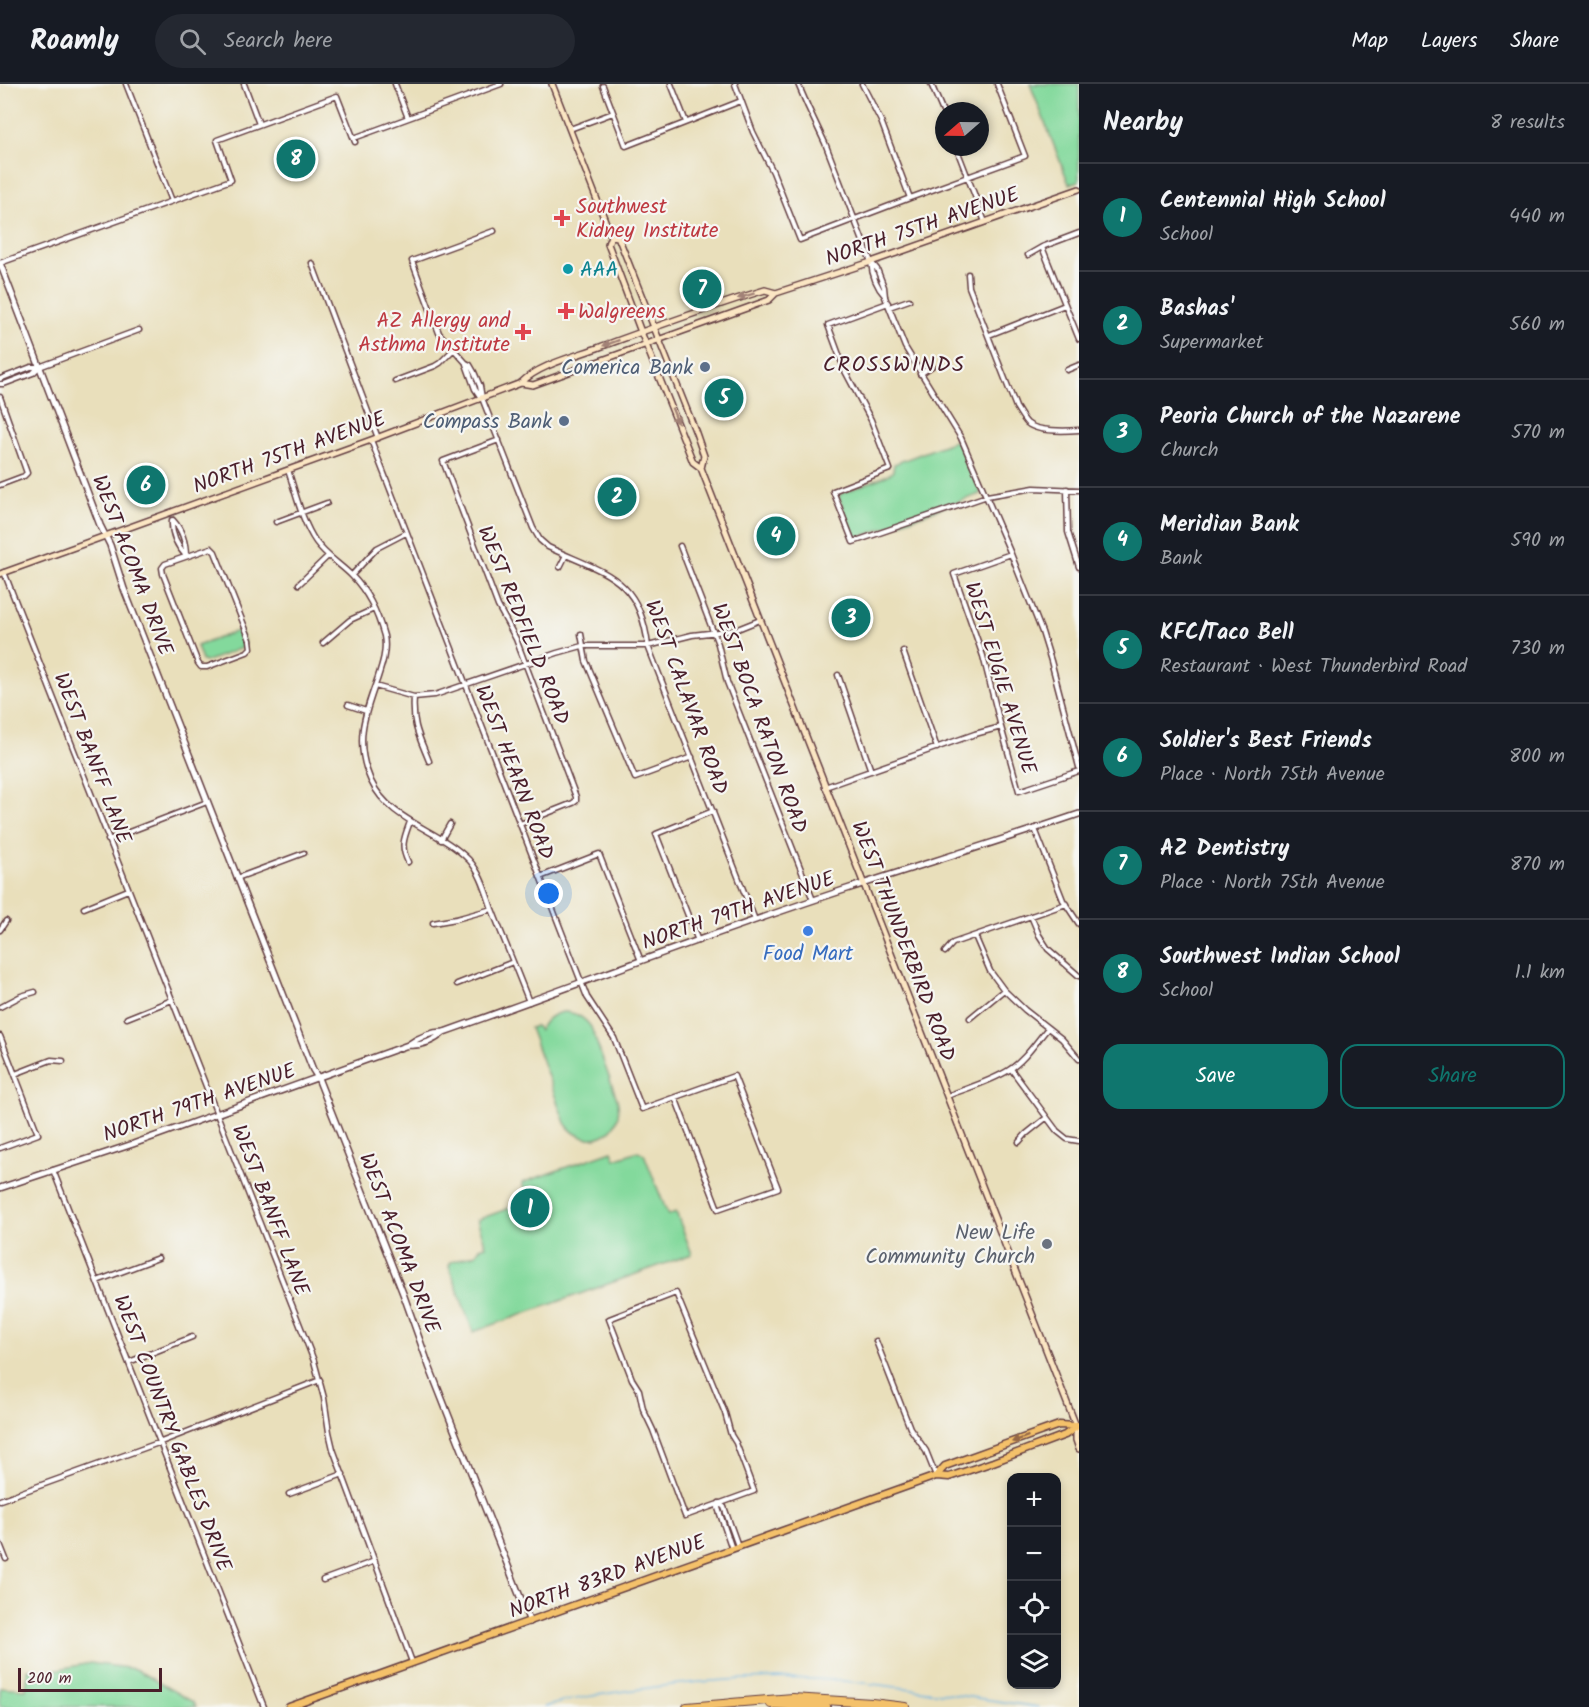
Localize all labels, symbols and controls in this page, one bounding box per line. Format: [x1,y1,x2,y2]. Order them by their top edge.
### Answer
search box [155,14,575,68]
text: Roamly [30,19,119,64]
text: Search here [224,24,332,59]
icon: search [176,25,209,58]
text: Map [1351,25,1388,58]
text: Layers [1421,25,1477,58]
text: Share [1510,25,1559,58]
north arrow [935,102,989,156]
text: Nearby [1103,102,1183,144]
text: 8 results [1490,107,1565,139]
pin: 8 [276,136,316,182]
street label: NORTH 75TH AVENUE [821,179,1025,276]
text: Centennial High School [1160,184,1385,219]
place label: Southwest Kidney Institute [576,191,719,248]
text: 1 [1119,201,1126,233]
text: 440 m [1509,201,1565,233]
marker: Southwest Kidney Institute [553,209,571,227]
text: School [1160,219,1213,251]
place label: AAA [580,254,618,287]
marker: AAA [561,262,575,276]
pin: 7 [682,266,722,312]
one-way arrow [737,292,755,301]
text: Bashas' [1160,292,1234,327]
place label: Walgreens [578,296,665,329]
marker: Walgreens [559,304,573,318]
place label: AZ Allergy and Asthma Institute [358,305,511,362]
text: 2 [1117,309,1128,341]
text: 560 m [1509,309,1565,341]
marker: AZ Allergy and Asthma Institute [514,323,532,341]
text: Supermarket [1160,327,1263,359]
one-way arrow [602,338,620,348]
district label: CROSSWINDS [823,348,965,383]
place label: Comerica Bank [561,352,693,385]
marker: Comerica Bank [698,360,712,374]
pin: 5 [704,376,744,420]
text: Peoria Church of the Nazarene [1160,400,1461,435]
street label: NORTH 75TH AVENUE [188,403,391,504]
place label: Compass Bank [423,406,552,439]
one-way arrow [670,408,680,426]
marker: Compass Bank [557,414,571,428]
text: 3 [1117,417,1128,449]
text: 570 m [1511,417,1565,449]
text: Church [1160,435,1219,467]
pin: 6 [126,462,166,508]
street label: WEST ACOMA DRIVE [82,470,182,661]
pin: 2 [598,474,636,520]
text: Meridian Bank [1160,508,1299,543]
pin: 4 [756,514,796,558]
street label: WEST REDFIELD ROAD [468,521,578,730]
text: 4 [1117,525,1128,557]
text: 590 m [1511,525,1565,557]
text: Bank [1160,543,1202,575]
street label: WEST EUGIE AVENUE [955,578,1045,779]
street label: WEST CALAVAR ROAD [635,595,736,800]
pin: 3 [832,596,870,640]
street label: WEST BOCA RATON ROAD [702,599,816,838]
text: KFC/Taco Bell [1160,616,1294,651]
text: 5 [1117,633,1128,665]
text: 730 m [1510,633,1565,665]
text: Restaurant · West Thunderbird Road [1160,651,1467,683]
street label: WEST BANFF LANE [44,668,140,850]
street label: WEST HEARN ROAD [465,680,562,865]
text: Soldier's Best Friends [1160,724,1372,759]
text: 6 [1117,741,1128,773]
text: 800 m [1509,741,1565,773]
text: Place · North 75th Avenue [1160,759,1385,791]
street label: WEST THUNDERBIRD ROAD [841,816,964,1067]
text: AZ Dentistry [1160,832,1289,867]
text: 7 [1118,849,1127,881]
text: 870 m [1510,849,1565,881]
street label: NORTH 79TH AVENUE [638,863,840,960]
text: Place · North 75th Avenue [1160,867,1385,899]
your location [534,879,563,908]
marker: Food Mart [801,924,815,938]
place label: Food Mart [763,938,854,971]
text: Southwest Indian School [1160,940,1400,975]
text: 8 [1117,957,1128,989]
text: 1.1 km [1514,957,1565,989]
text: School [1160,975,1213,1007]
button: Save [1103,1044,1328,1109]
button: Share [1340,1044,1565,1109]
street label: NORTH 79TH AVENUE [99,1055,301,1152]
street label: WEST BANFF LANE [222,1120,318,1302]
street label: WEST ACOMA DRIVE [349,1148,449,1339]
pin: 1 [510,1186,550,1230]
place label: New Life Community Church [865,1217,1036,1274]
marker: New Life Community Church [1040,1237,1054,1251]
street label: WEST COUNTRY GABLES DRIVE [104,1290,240,1577]
one-way arrow [1011,1434,1029,1444]
map controls [1007,1473,1061,1689]
button: + [1007,1473,1061,1527]
street label: NORTH 83RD AVENUE [505,1526,711,1628]
button: − [1007,1527,1061,1581]
button: locate [1007,1581,1061,1635]
button: layers [1007,1635,1061,1689]
scale bar [18,1665,162,1692]
text: 200 m [27,1666,71,1691]

